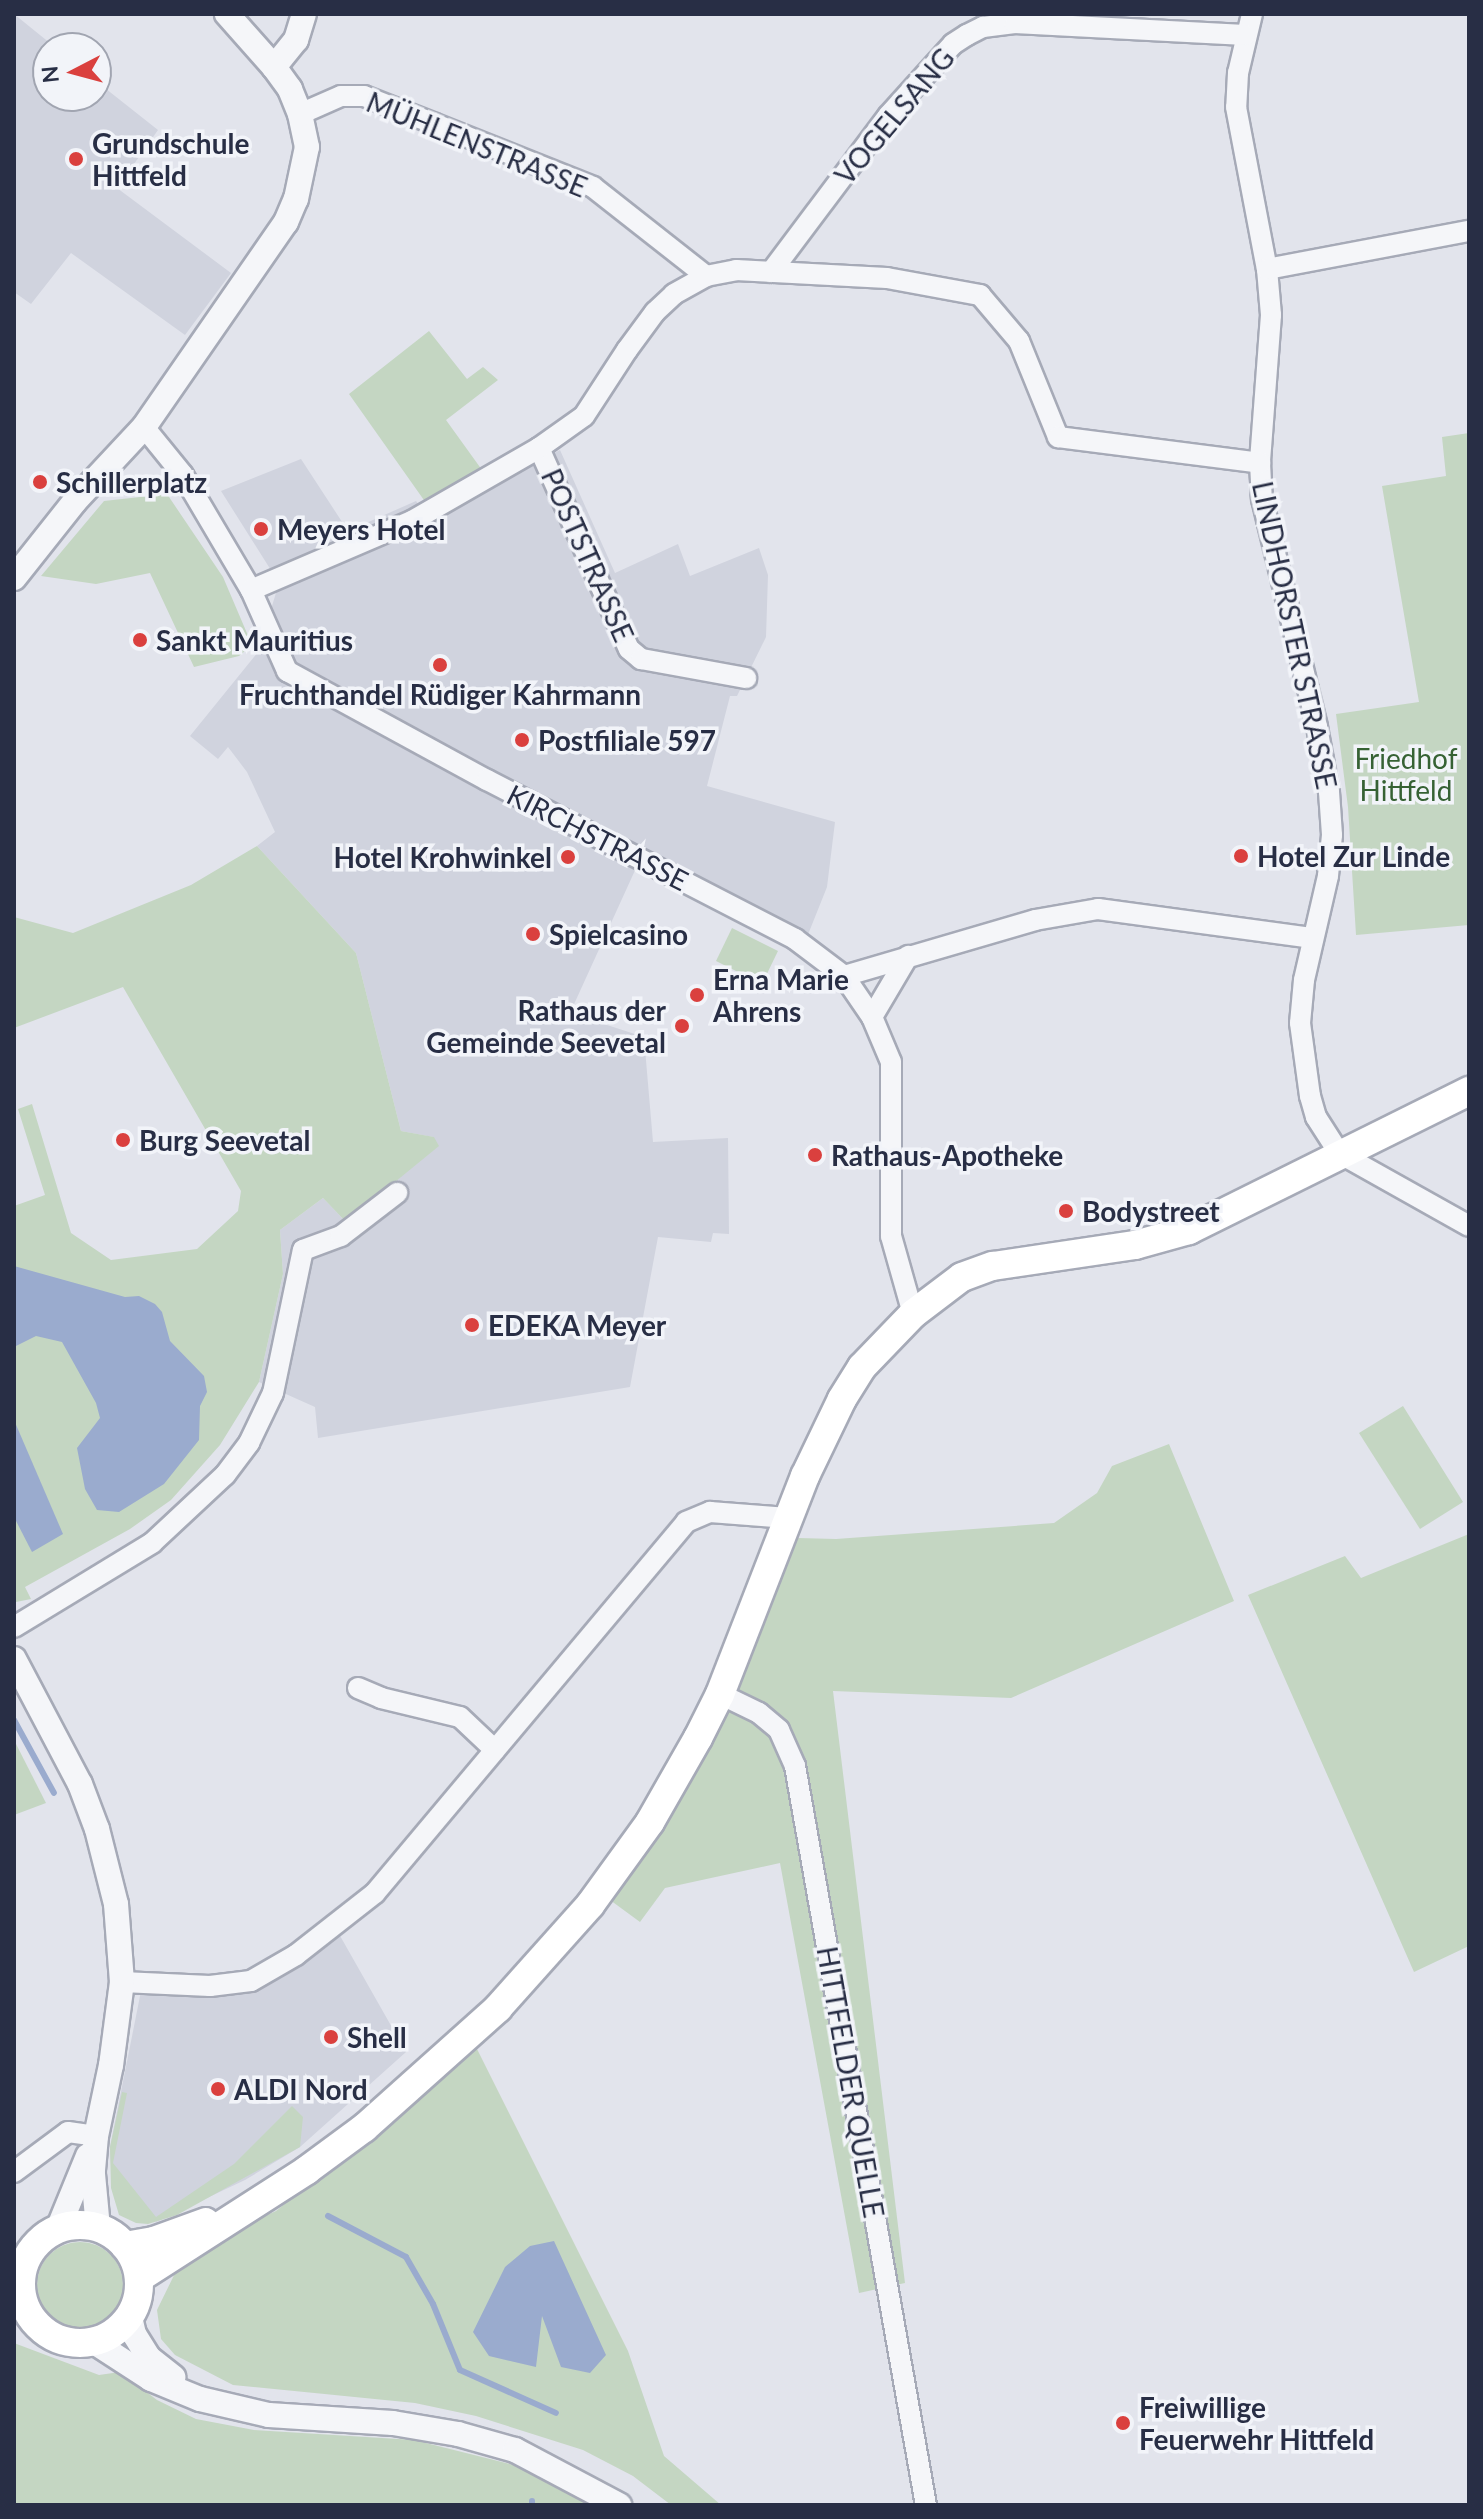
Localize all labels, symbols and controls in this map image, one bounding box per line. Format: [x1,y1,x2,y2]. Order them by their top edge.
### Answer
north arrow [32,32,112,112]
street label: VOGELSANG [827,41,961,191]
text: N [35,65,64,84]
street label: MÜHLENSTRASSE [362,84,592,204]
place label: Grundschule Hittfeld [92,126,249,192]
marker: Grundschule Hittfeld [67,150,85,168]
street label: POSTSTRASSE [535,463,641,647]
place label: Schillerplatz [56,465,207,499]
marker: Schillerplatz [31,473,49,491]
street label: LINDHORSTER STRASSE [1246,478,1344,792]
place label: Meyers Hotel [277,512,446,546]
marker: Meyers Hotel [252,520,270,538]
place label: Sankt Mauritius [156,623,353,657]
marker: Sankt Mauritius [131,631,149,649]
marker: Fruchthandel Rüdiger Kahrmann [431,656,449,674]
place label: Fruchthandel Rüdiger Kahrmann [239,677,641,711]
place label: Postfiliale 597 [538,723,716,757]
marker: Postfiliale 597 [513,731,531,749]
park label: Friedhof Hittfeld [1354,741,1458,807]
street label: KIRCHSTRASSE [502,777,694,897]
place label: Hotel Zur Linde [1257,839,1451,873]
place label: Hotel Krohwinkel [334,840,552,874]
marker: Hotel Zur Linde [1232,847,1250,865]
marker: Hotel Krohwinkel [559,848,577,866]
place label: Spielcasino [549,917,688,951]
marker: Spielcasino [524,925,542,943]
place label: Erna Marie Ahrens [713,962,849,1028]
marker: Erna Marie Ahrens [688,986,706,1004]
place label: Rathaus der Gemeinde Seevetal [426,993,666,1059]
marker: Rathaus der Gemeinde Seevetal [673,1017,691,1035]
place label: Burg Seevetal [139,1123,310,1157]
marker: Burg Seevetal [114,1131,132,1149]
place label: Rathaus-Apotheke [831,1138,1063,1172]
marker: Rathaus-Apotheke [806,1146,824,1164]
place label: Bodystreet [1082,1194,1220,1228]
marker: Bodystreet [1057,1202,1075,1220]
place label: EDEKA Meyer [488,1308,667,1342]
marker: EDEKA Meyer [463,1316,481,1334]
street label: HITTFELDER QUELLE [811,1944,891,2220]
place label: Shell [347,2020,407,2054]
marker: Shell [322,2028,340,2046]
place label: ALDI Nord [234,2072,368,2106]
marker: ALDI Nord [209,2080,227,2098]
place label: Freiwillige Feuerwehr Hittfeld [1139,2390,1375,2456]
marker: Freiwillige Feuerwehr Hittfeld [1114,2414,1132,2432]

